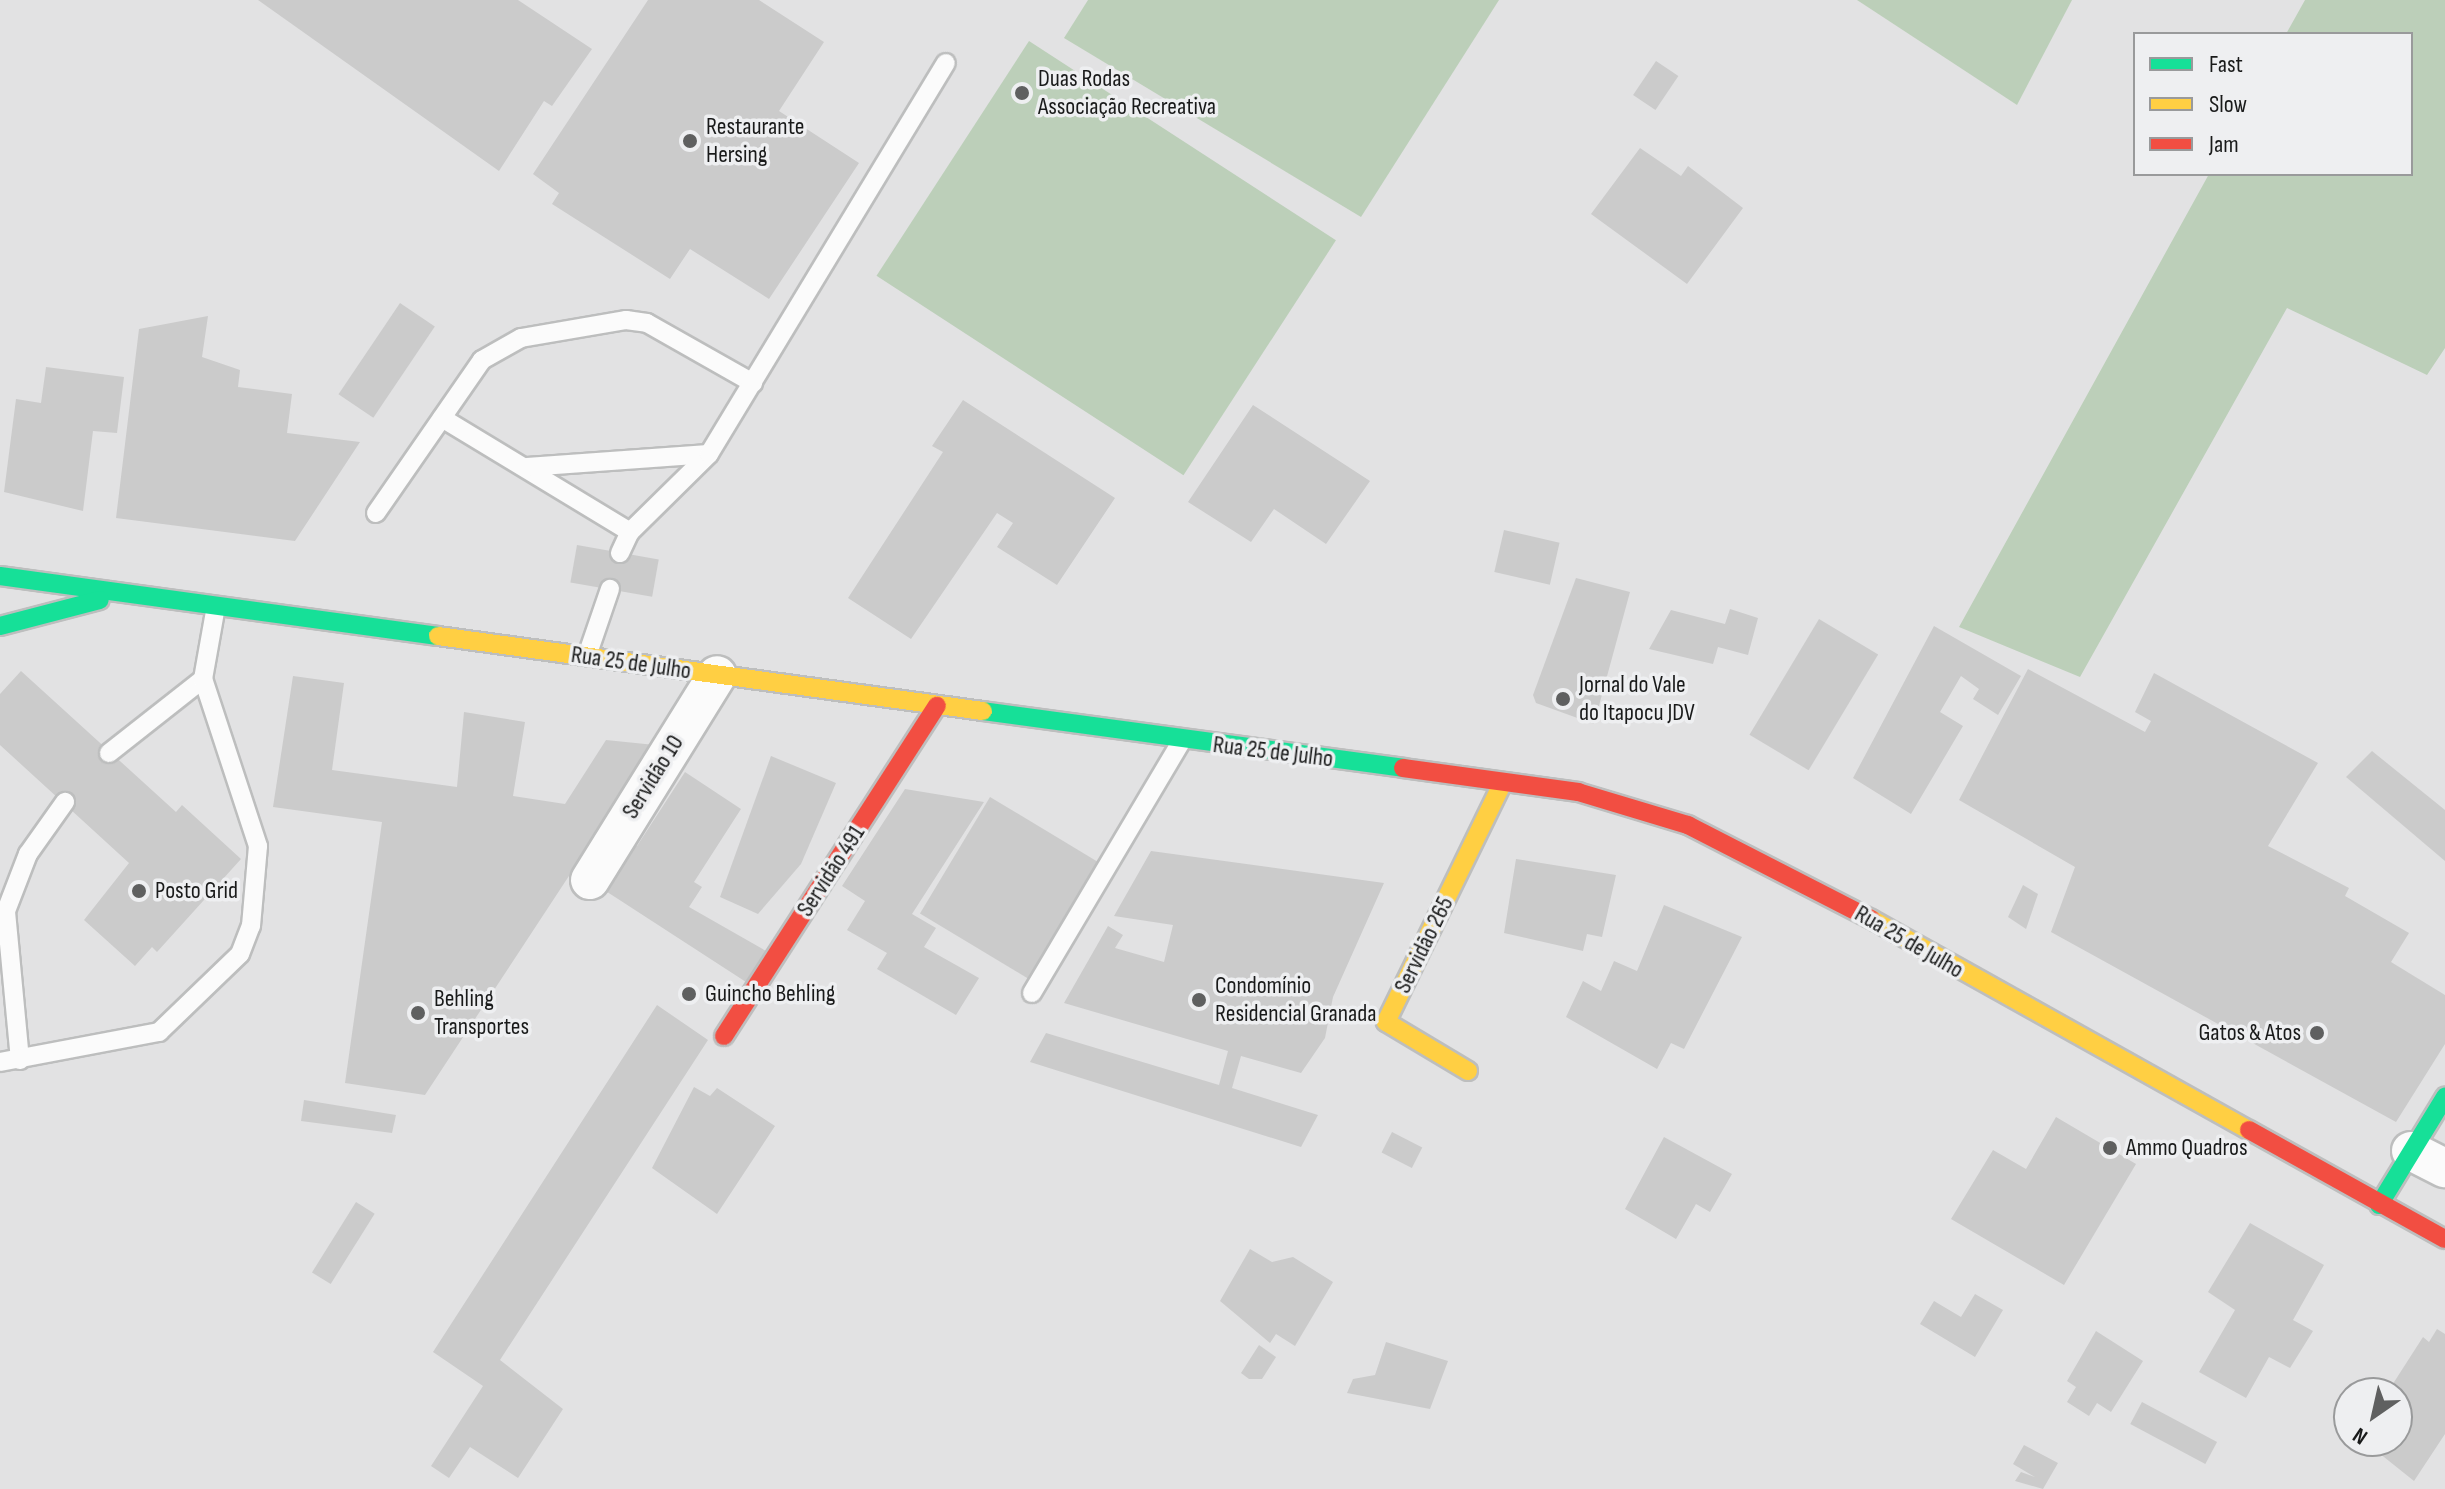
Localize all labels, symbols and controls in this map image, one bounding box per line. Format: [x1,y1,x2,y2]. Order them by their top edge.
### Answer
legend [2133,32,2413,176]
text: Fast [2209,50,2243,79]
place label: Duas Rodas Associação Recreativa [1038,65,1216,121]
marker: Duas Rodas Associação Recreativa [1013,84,1031,102]
text: Slow [2209,90,2247,119]
place label: Restaurante Hersing [706,113,804,169]
text: Jam [2209,130,2239,159]
marker: Restaurante Hersing [681,132,699,150]
street label: Rua 25 de Julho [569,640,693,686]
place label: Jornal do Vale do Itapocu JDV [1579,671,1695,727]
marker: Jornal do Vale do Itapocu JDV [1554,690,1572,708]
street label: Servidão 10 [616,730,690,824]
street label: Rua 25 de Julho [1211,730,1335,774]
street label: Servidão 491 [791,820,871,922]
place label: Posto Grid [155,877,238,905]
marker: Posto Grid [130,882,148,900]
street label: Servidão 265 [1388,892,1460,998]
street label: Rua 25 de Julho [1850,899,1968,985]
place label: Condomínio Residencial Granada [1215,972,1377,1028]
place label: Guincho Behling [705,980,835,1008]
place label: Behling Transportes [434,985,529,1041]
marker: Guincho Behling [680,985,698,1003]
marker: Condomínio Residencial Granada [1190,991,1208,1009]
marker: Behling Transportes [409,1004,427,1022]
place label: Gatos & Atos [2198,1019,2301,1047]
marker: Gatos & Atos [2308,1024,2326,1042]
place label: Ammo Quadros [2126,1134,2248,1162]
marker: Ammo Quadros [2101,1139,2119,1157]
north arrow [2333,1377,2413,1457]
text: N [2348,1421,2373,1450]

